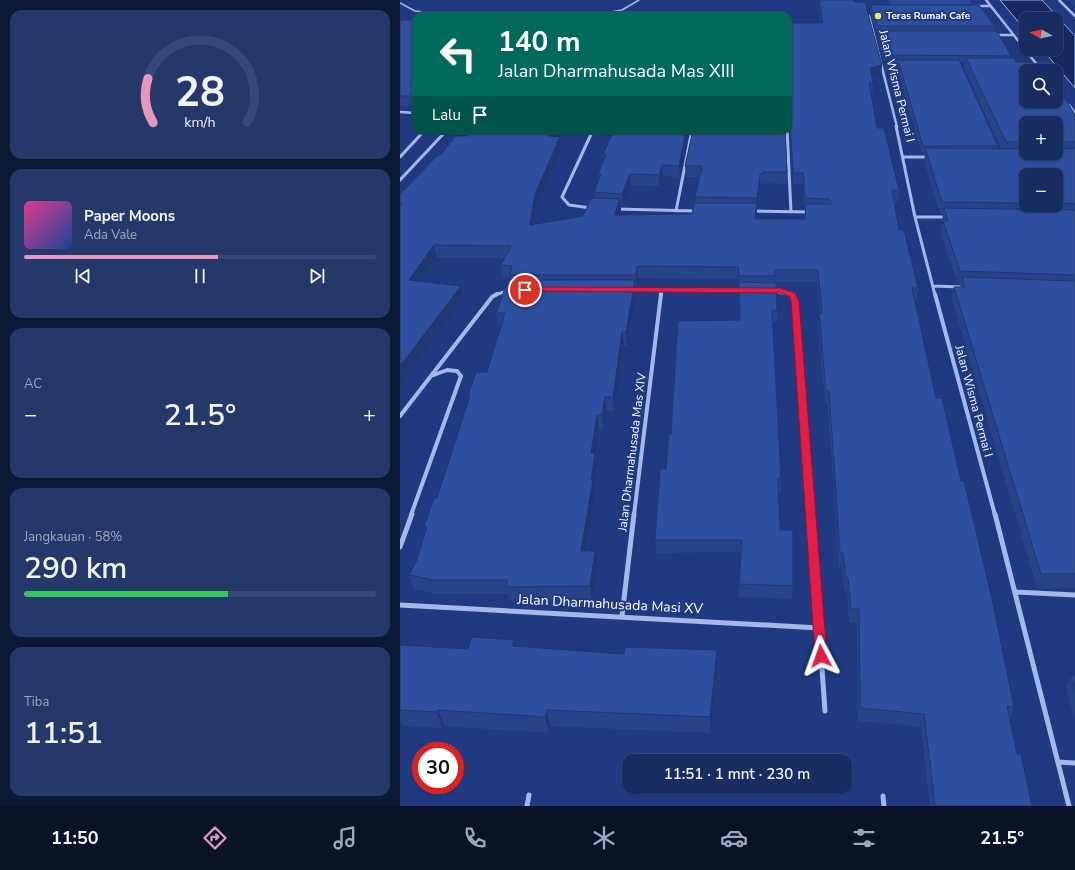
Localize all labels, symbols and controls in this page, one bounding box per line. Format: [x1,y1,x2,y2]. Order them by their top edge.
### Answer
place label: Teras Rumah Cafe [886,9,971,23]
marker: Teras Rumah Cafe [873,11,883,21]
north arrow [1019,12,1063,56]
map controls [1019,12,1063,212]
text: 140 m [498,23,581,61]
street label: Jalan Wisma Permai I [875,27,919,144]
icon: left [432,28,484,80]
text: Jalan Dharmahusada Mas XIII [498,59,735,83]
text: 28 [175,63,225,120]
button: search [1019,64,1063,108]
icon: arrive [469,104,491,126]
text: Lalu [432,105,461,125]
text: km/h [184,112,216,131]
button: + [1019,116,1063,160]
button: − [1019,168,1063,212]
text: Paper Moons [84,206,175,226]
text: Ada Vale [84,226,137,244]
icon: previous [72,265,94,287]
icon: pause [189,265,211,287]
icon: next [306,265,328,287]
pin [508,273,542,307]
icon: arrive [514,279,536,301]
street label: Jalan Wisma Permai I [951,342,997,459]
street label: Jalan Dharmahusada Mas XIV [614,371,650,533]
text: AC [24,375,42,393]
text: 21.5° [164,395,236,436]
text: − [24,400,37,430]
text: + [363,400,376,430]
text: Jangkauan · 58% [24,528,122,546]
text: 290 km [24,548,127,589]
street label: Jalan Dharmahusada Masi XV [516,590,704,618]
position arrow [800,635,842,677]
text: Tiba [24,693,49,711]
text: 11:51 [24,713,103,754]
speed limit sign: 30 [412,742,464,794]
text: 11:51 · 1 mnt · 230 m [664,764,810,784]
icon: directions [201,824,229,852]
icon: music [331,824,359,852]
icon: phone [461,824,489,852]
icon: climate [590,824,618,852]
icon: car [720,824,748,852]
icon: filters [850,824,878,852]
text: 11:50 [51,826,99,850]
text: 21.5° [980,826,1024,850]

